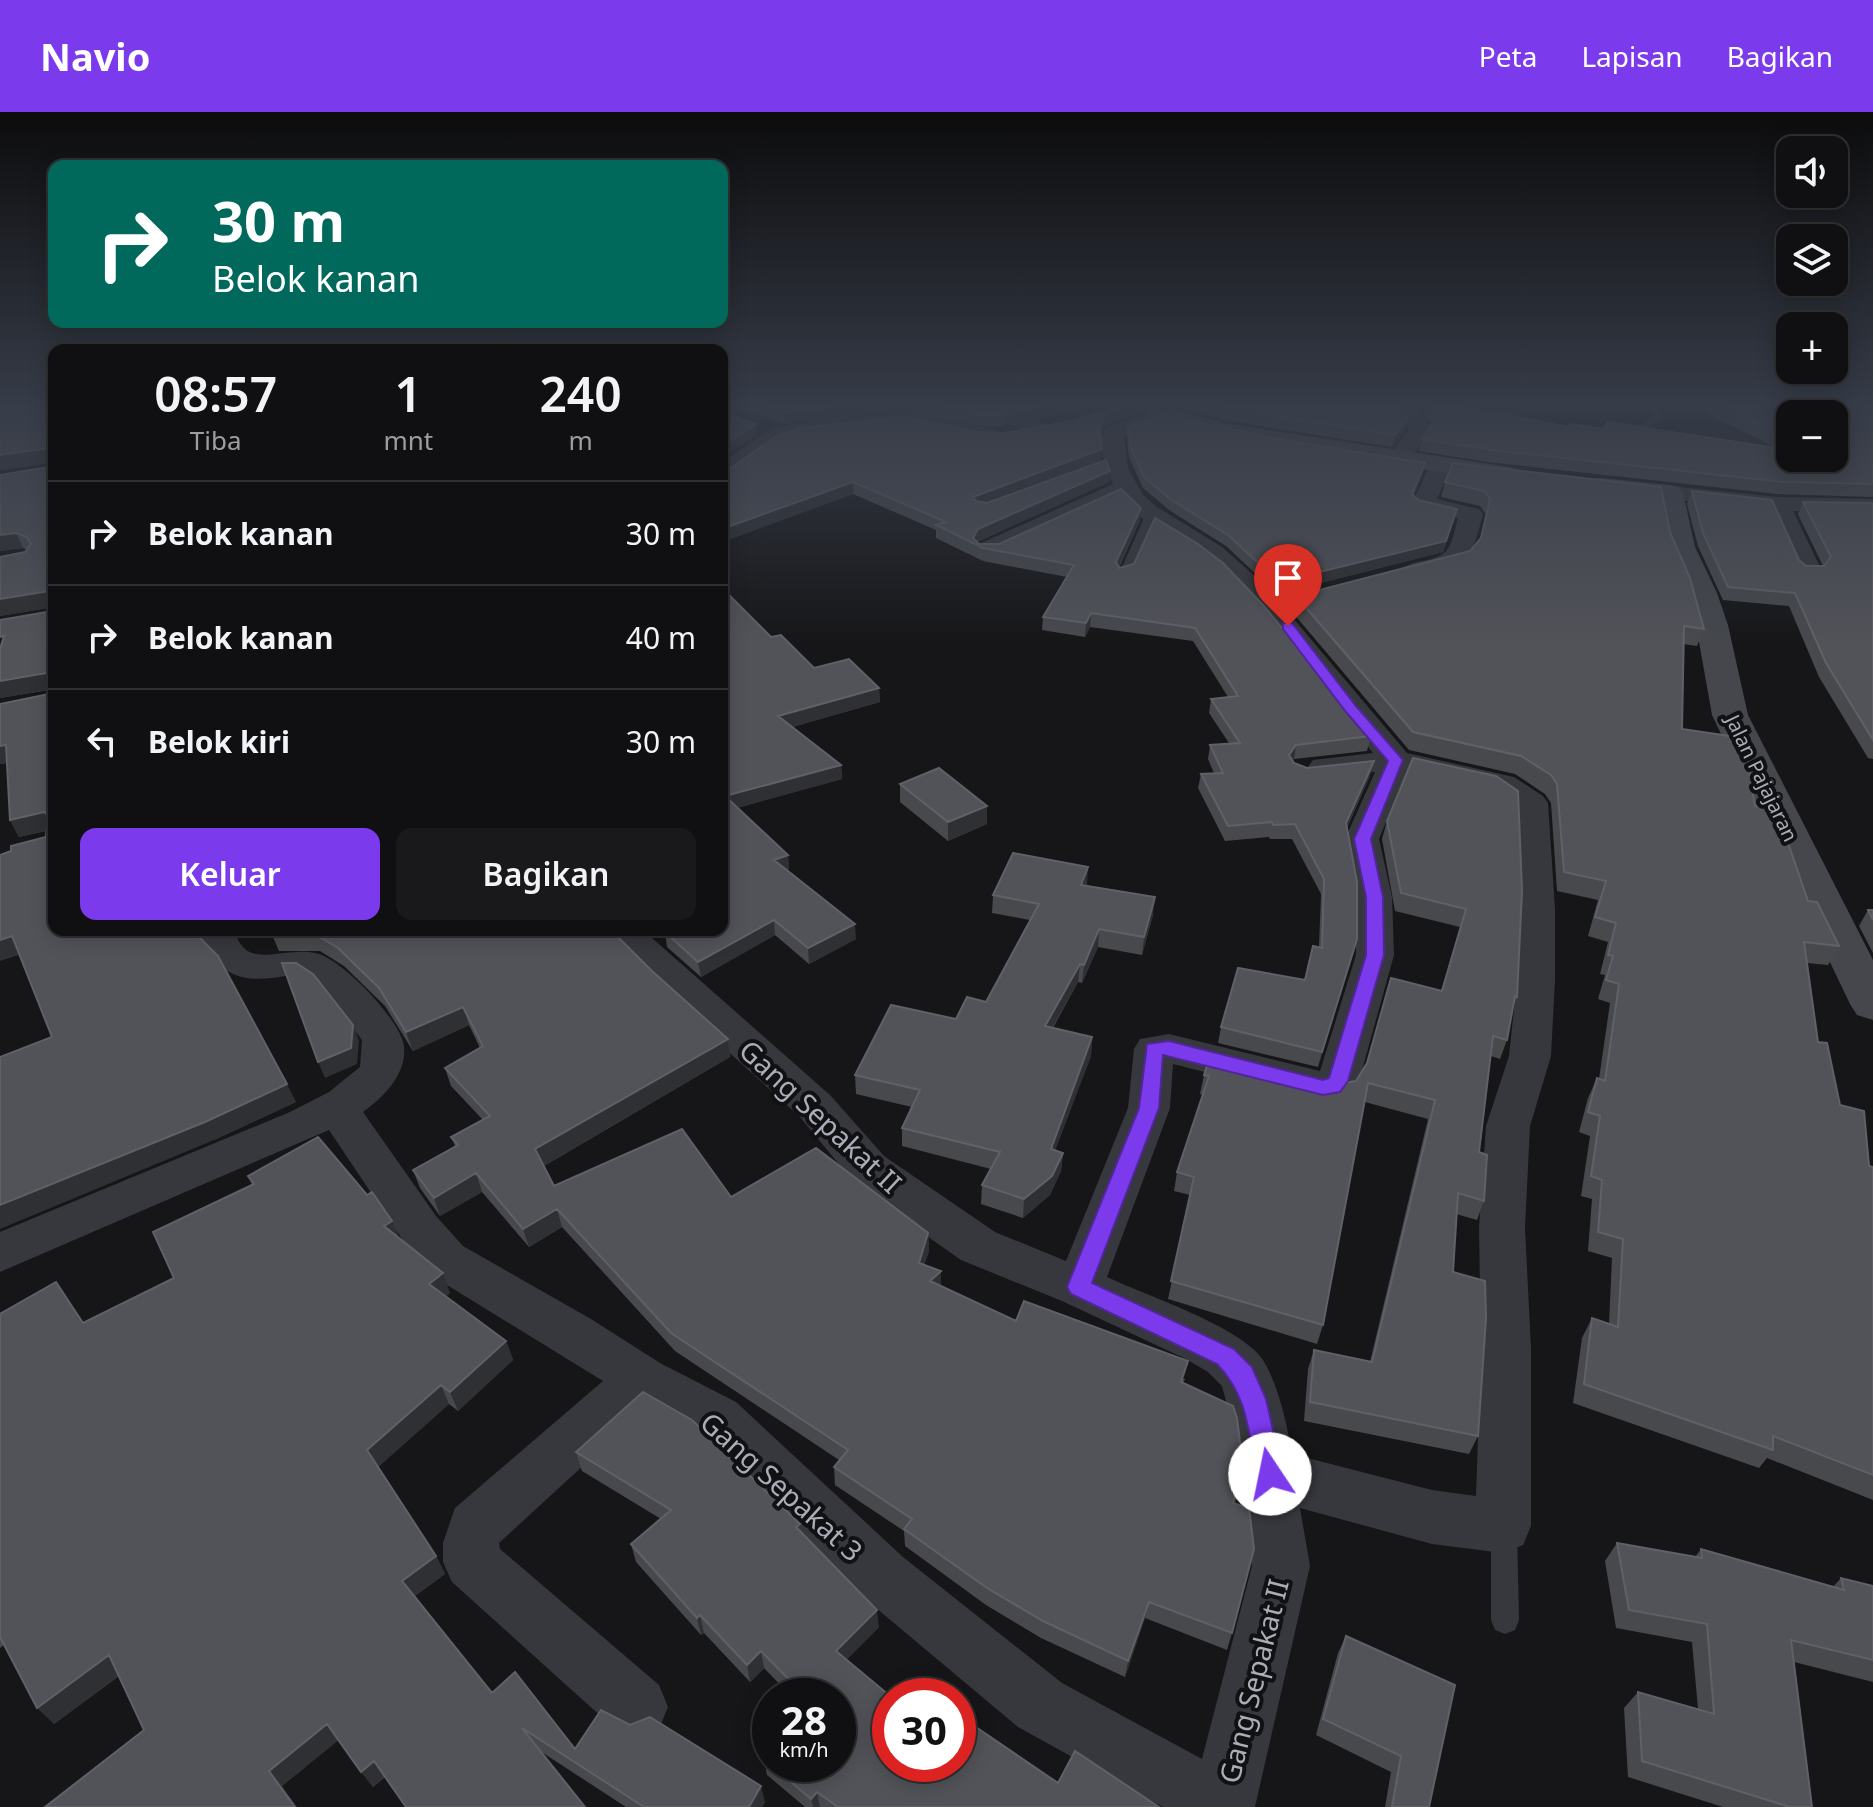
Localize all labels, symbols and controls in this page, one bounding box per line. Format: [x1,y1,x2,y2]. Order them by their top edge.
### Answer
text: Navio [40,30,150,82]
text: Peta [1479,37,1537,75]
text: Lapisan [1581,37,1683,75]
text: Bagikan [1727,37,1833,75]
map controls [1776,136,1848,472]
button: sound [1776,136,1848,208]
text: 30 m [212,182,345,258]
icon: right [80,192,184,296]
button: layers [1776,224,1848,296]
text: Belok kanan [212,254,419,303]
button: + [1776,312,1848,384]
text: 08:57 [154,361,277,426]
text: 1 [395,361,422,426]
text: 240 [539,361,622,426]
button: − [1776,400,1848,472]
text: Tiba [190,422,242,458]
text: mnt [383,422,433,458]
text: m [568,422,593,458]
icon: right [80,511,124,555]
text: Belok kanan [148,513,334,554]
text: 30 m [626,513,696,554]
pin [1254,544,1322,626]
icon: arrive [1266,556,1310,600]
icon: right [80,615,124,659]
text: Belok kanan [148,617,334,658]
text: 40 m [626,617,696,658]
street label: Jalan Pajajaran [1719,708,1804,846]
icon: left [80,719,124,763]
text: Belok kiri [148,721,290,762]
text: 30 m [626,721,696,762]
button: Keluar [80,828,380,920]
button: Bagikan [396,828,696,920]
street label: Gang Sepakat II [732,1031,910,1201]
street label: Gang Sepakat 3 [693,1403,871,1569]
position arrow [1228,1432,1312,1516]
street label: Gang Sepakat II [1209,1575,1297,1787]
speed limit sign: 30 [872,1678,976,1782]
text: 28 [781,1692,827,1747]
text: km/h [779,1736,829,1763]

